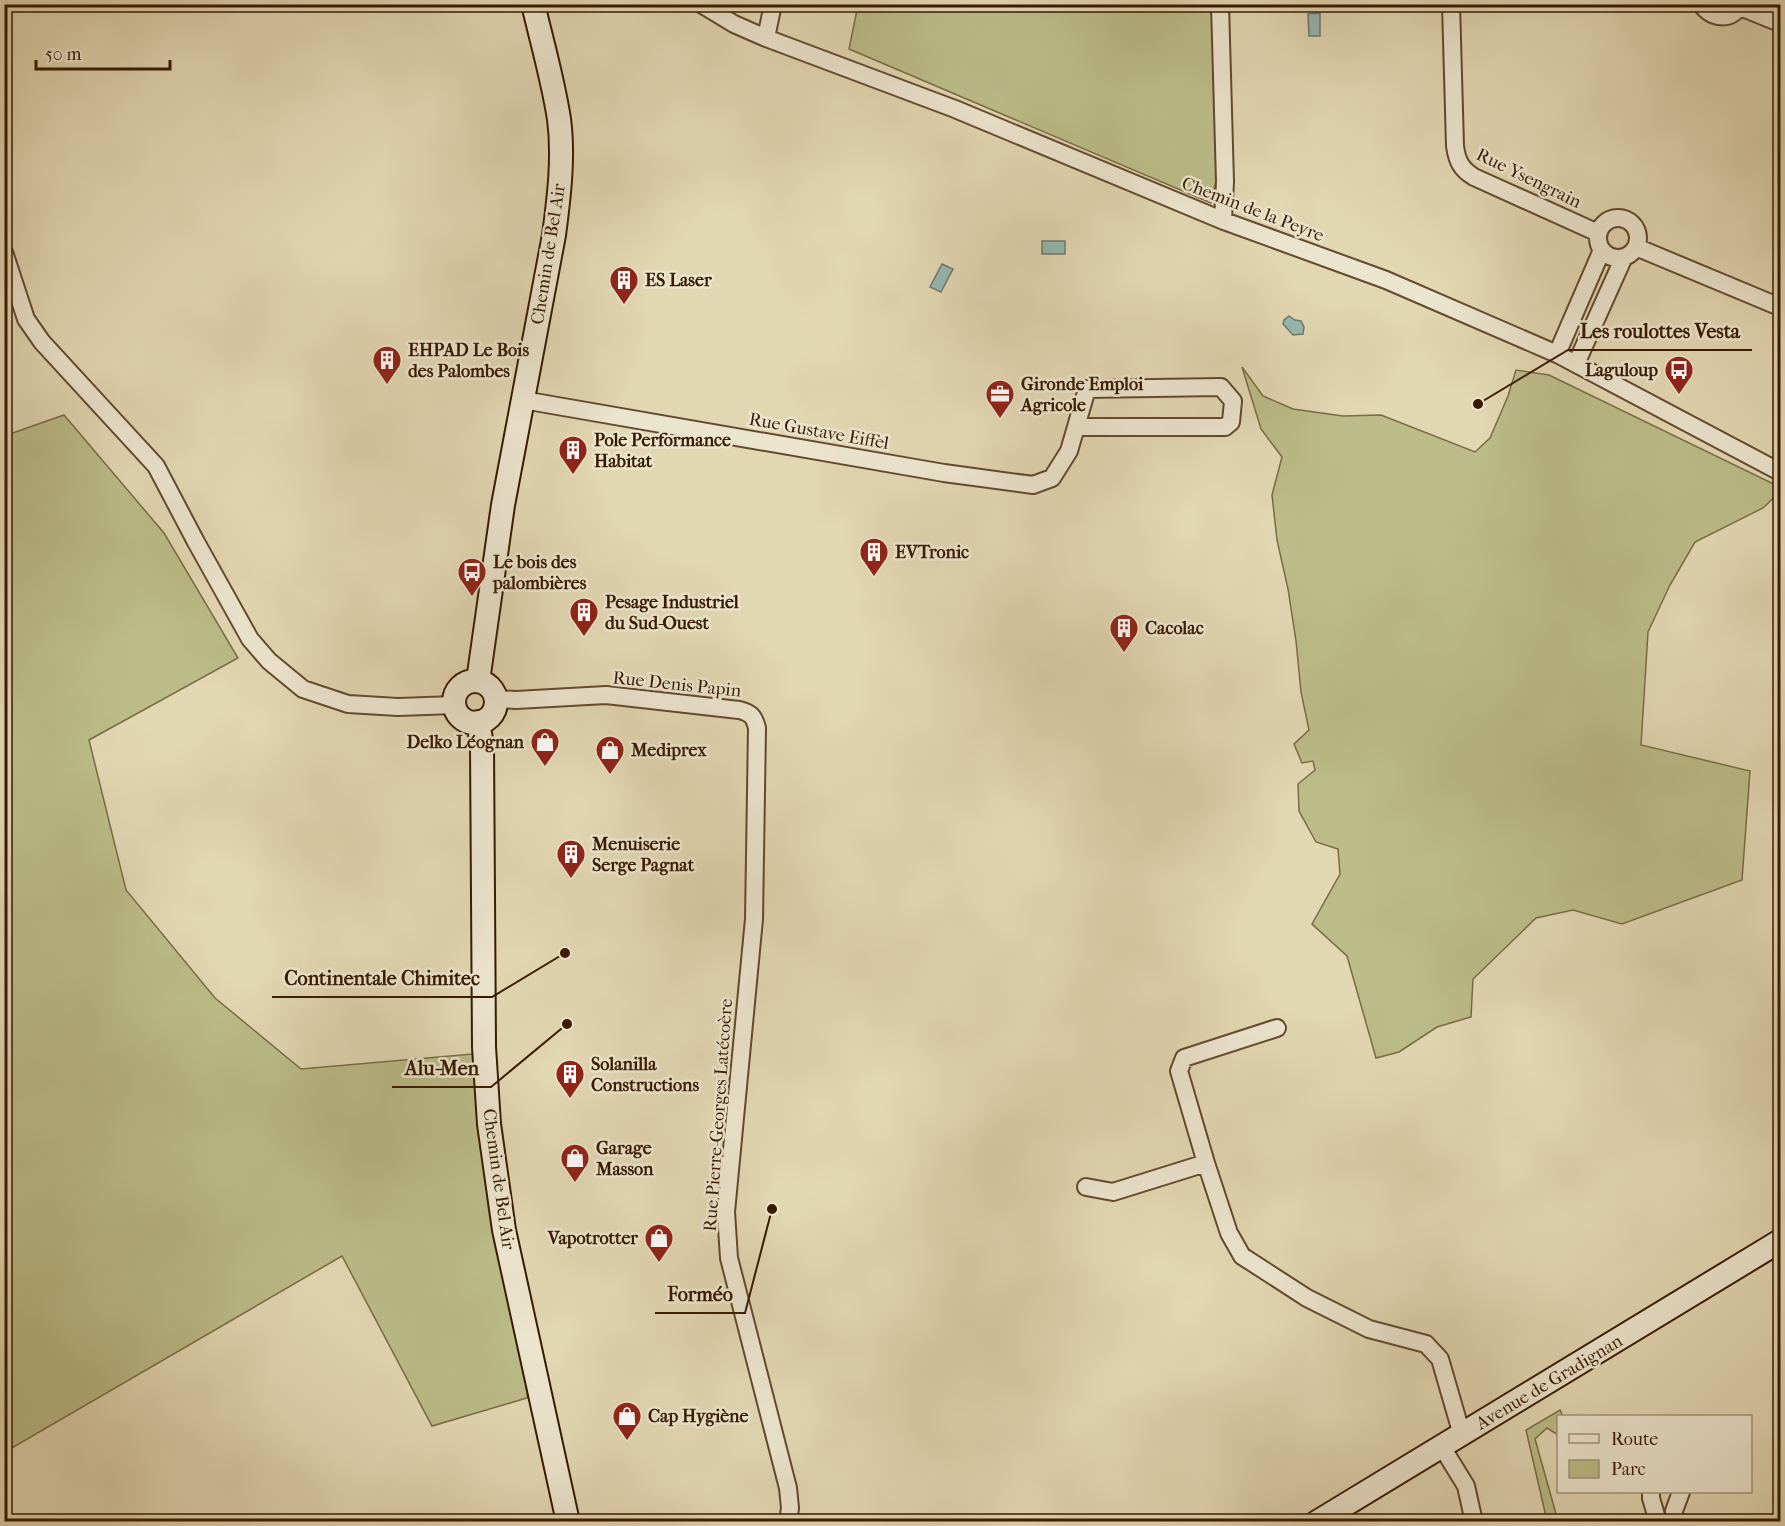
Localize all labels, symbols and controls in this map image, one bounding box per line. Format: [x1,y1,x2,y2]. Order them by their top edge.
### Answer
scale bar [36,33,170,71]
text: 50 m [45,44,82,65]
street label: Rue Ysengrain [1473,144,1585,213]
street label: Chemin de la Peyre [1179,173,1327,246]
street label: Chemin de Bel Air [527,182,570,326]
building icon: ES Laser [608,264,640,306]
place label: ES Laser [645,270,712,291]
callout: Les roulottes Vesta [1568,312,1752,350]
text: Les roulottes Vesta [1580,320,1741,343]
place label: EHPAD Le Bois des Palombes [408,340,529,382]
building icon: EHPAD Le Bois des Palombes [371,344,403,386]
bus stop icon: Laguloup [1663,354,1695,396]
place label: Laguloup [1585,360,1658,381]
place label: Gironde Emploi Agricole [1020,374,1144,416]
office icon: Gironde Emploi Agricole [984,378,1016,420]
street label: Rue Gustave Eiffel [747,409,891,454]
place label: Pole Performance Habitat [594,430,731,472]
building icon: Pole Performance Habitat [557,434,589,476]
building icon: EVTronic [858,536,890,578]
place label: EVTronic [895,542,969,563]
place label: Le bois des palombières [492,552,587,594]
bus stop icon: Le bois des palombières [456,556,488,598]
place label: Pesage Industriel du Sud-Ouest [605,592,740,634]
building icon: Pesage Industriel du Sud-Ouest [568,596,600,638]
building icon: Cacolac [1108,612,1140,654]
place label: Cacolac [1145,618,1204,639]
street label: Rue Denis Papin [612,667,743,702]
shop icon: Delko Léognan [529,726,561,768]
place label: Delko Léognan [407,732,525,753]
shop icon: Mediprex [594,734,626,776]
place label: Mediprex [630,740,707,761]
place label: Menuiserie Serge Pagnat [591,834,695,876]
building icon: Menuiserie Serge Pagnat [555,838,587,880]
callout: Continentale Chimitec [272,959,492,997]
text: Continentale Chimitec [284,967,480,990]
street label: Rue Pierre-Georges Latécoère [700,998,737,1232]
callout: Alu-Men [392,1049,491,1087]
place label: Solanilla Constructions [591,1054,699,1096]
text: Alu-Men [403,1057,480,1080]
building icon: Solanilla Constructions [554,1058,586,1100]
street label: Chemin de Bel Air [478,1107,519,1251]
place label: Garage Masson [595,1138,654,1180]
shop icon: Garage Masson [559,1142,591,1184]
shop icon: Vapotrotter [643,1222,675,1264]
place label: Vapotrotter [547,1228,638,1249]
callout: Forméo [655,1275,745,1313]
text: Forméo [666,1283,733,1306]
street label: Avenue de Gradignan [1471,1330,1627,1435]
shop icon: Cap Hygiène [611,1400,643,1442]
place label: Cap Hygiène [648,1406,748,1427]
legend [1557,1415,1752,1493]
text: Route [1611,1429,1658,1450]
text: Parc [1611,1459,1646,1480]

